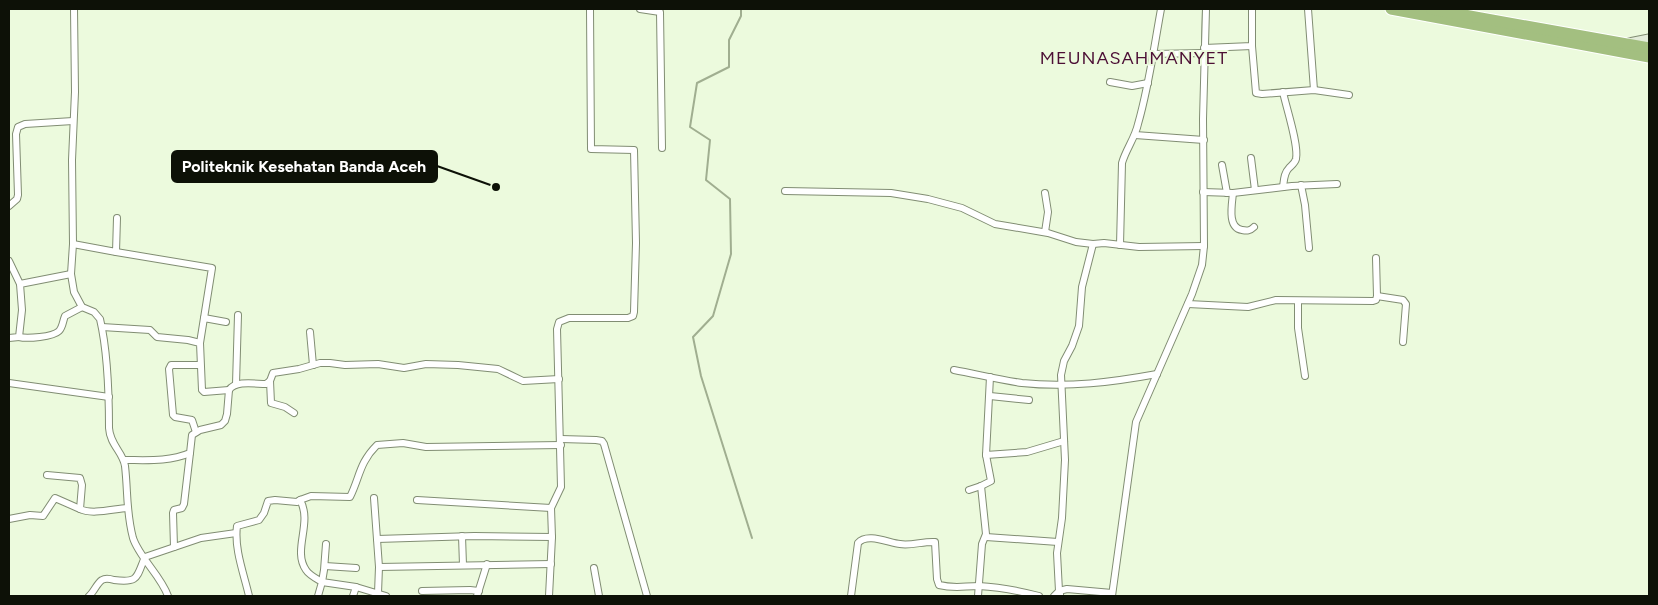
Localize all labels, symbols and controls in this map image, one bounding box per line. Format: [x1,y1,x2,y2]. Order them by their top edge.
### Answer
district label: MEUNASAHMANYET [1040,47,1228,69]
callout: Politeknik Kesehatan Banda Aceh [172,151,437,182]
text: Politeknik Kesehatan Banda Aceh [182,157,426,176]

